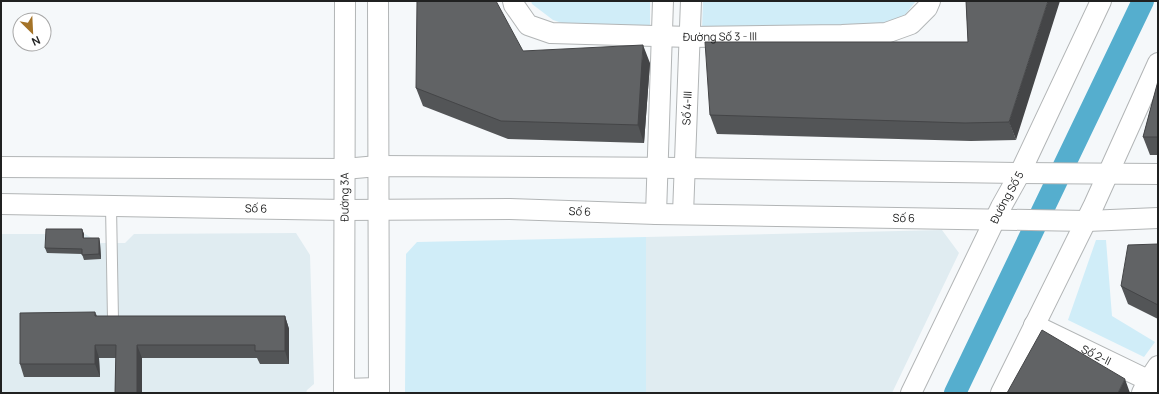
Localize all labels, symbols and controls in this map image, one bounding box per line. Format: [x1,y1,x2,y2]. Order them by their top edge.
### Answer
north arrow [12,12,52,52]
street label: Đường Số 3 - III [683,28,757,44]
text: N [30,33,43,50]
street label: Số 4-III [678,91,695,126]
street label: Đường Số 5 [986,168,1027,226]
street label: Đường 3A [336,172,352,221]
street label: Số 6 [245,200,267,216]
street label: Số 6 [568,203,592,219]
street label: Số 6 [893,210,915,225]
street label: Số 2-II [1079,341,1114,368]

